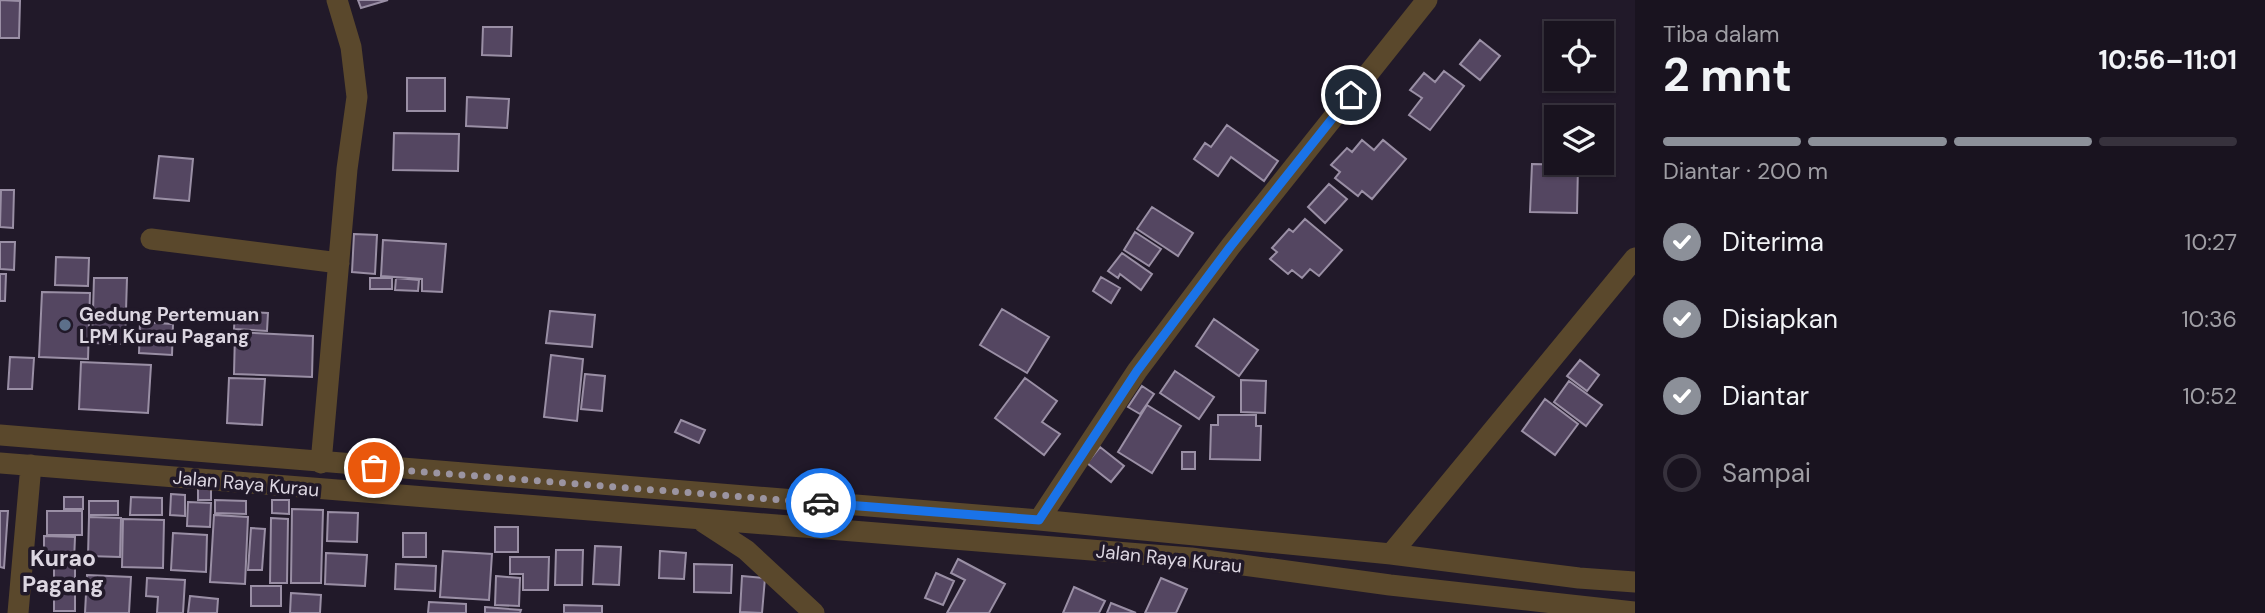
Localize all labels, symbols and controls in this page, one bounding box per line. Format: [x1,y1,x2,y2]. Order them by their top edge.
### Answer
text: Tiba dalam [1663,19,1780,49]
map controls [1544,21,1614,175]
button: locate [1544,21,1614,91]
text: 10:56–11:01 [2099,43,2237,77]
text: 2 mnt [1663,45,1792,105]
pin [1321,65,1381,125]
icon: home [1332,76,1370,114]
button: layers [1544,105,1614,175]
text: Diantar · 200 m [1663,156,1828,186]
icon: check [1663,223,1701,261]
text: Diterima [1722,225,1824,259]
text: 10:27 [2184,227,2237,257]
icon: check [1663,300,1701,338]
place label: Gedung Pertemuan LPM Kurau Pagang [79,302,259,349]
text: Disiapkan [1722,302,1838,336]
text: 10:36 [2181,304,2237,334]
marker: Gedung Pertemuan LPM Kurau Pagang [57,317,73,333]
icon: check [1663,377,1701,415]
text: Diantar [1722,379,1809,413]
text: 10:52 [2183,381,2237,411]
pin [344,438,404,498]
icon: bag [355,449,393,487]
text: Sampai [1722,456,1811,490]
street label: Jalan Raya Kurau [172,465,320,502]
courier [786,468,856,538]
icon: car [802,484,840,522]
street label: Jalan Raya Kurau [1095,538,1243,579]
district label: Kurao Pagang [22,543,104,599]

